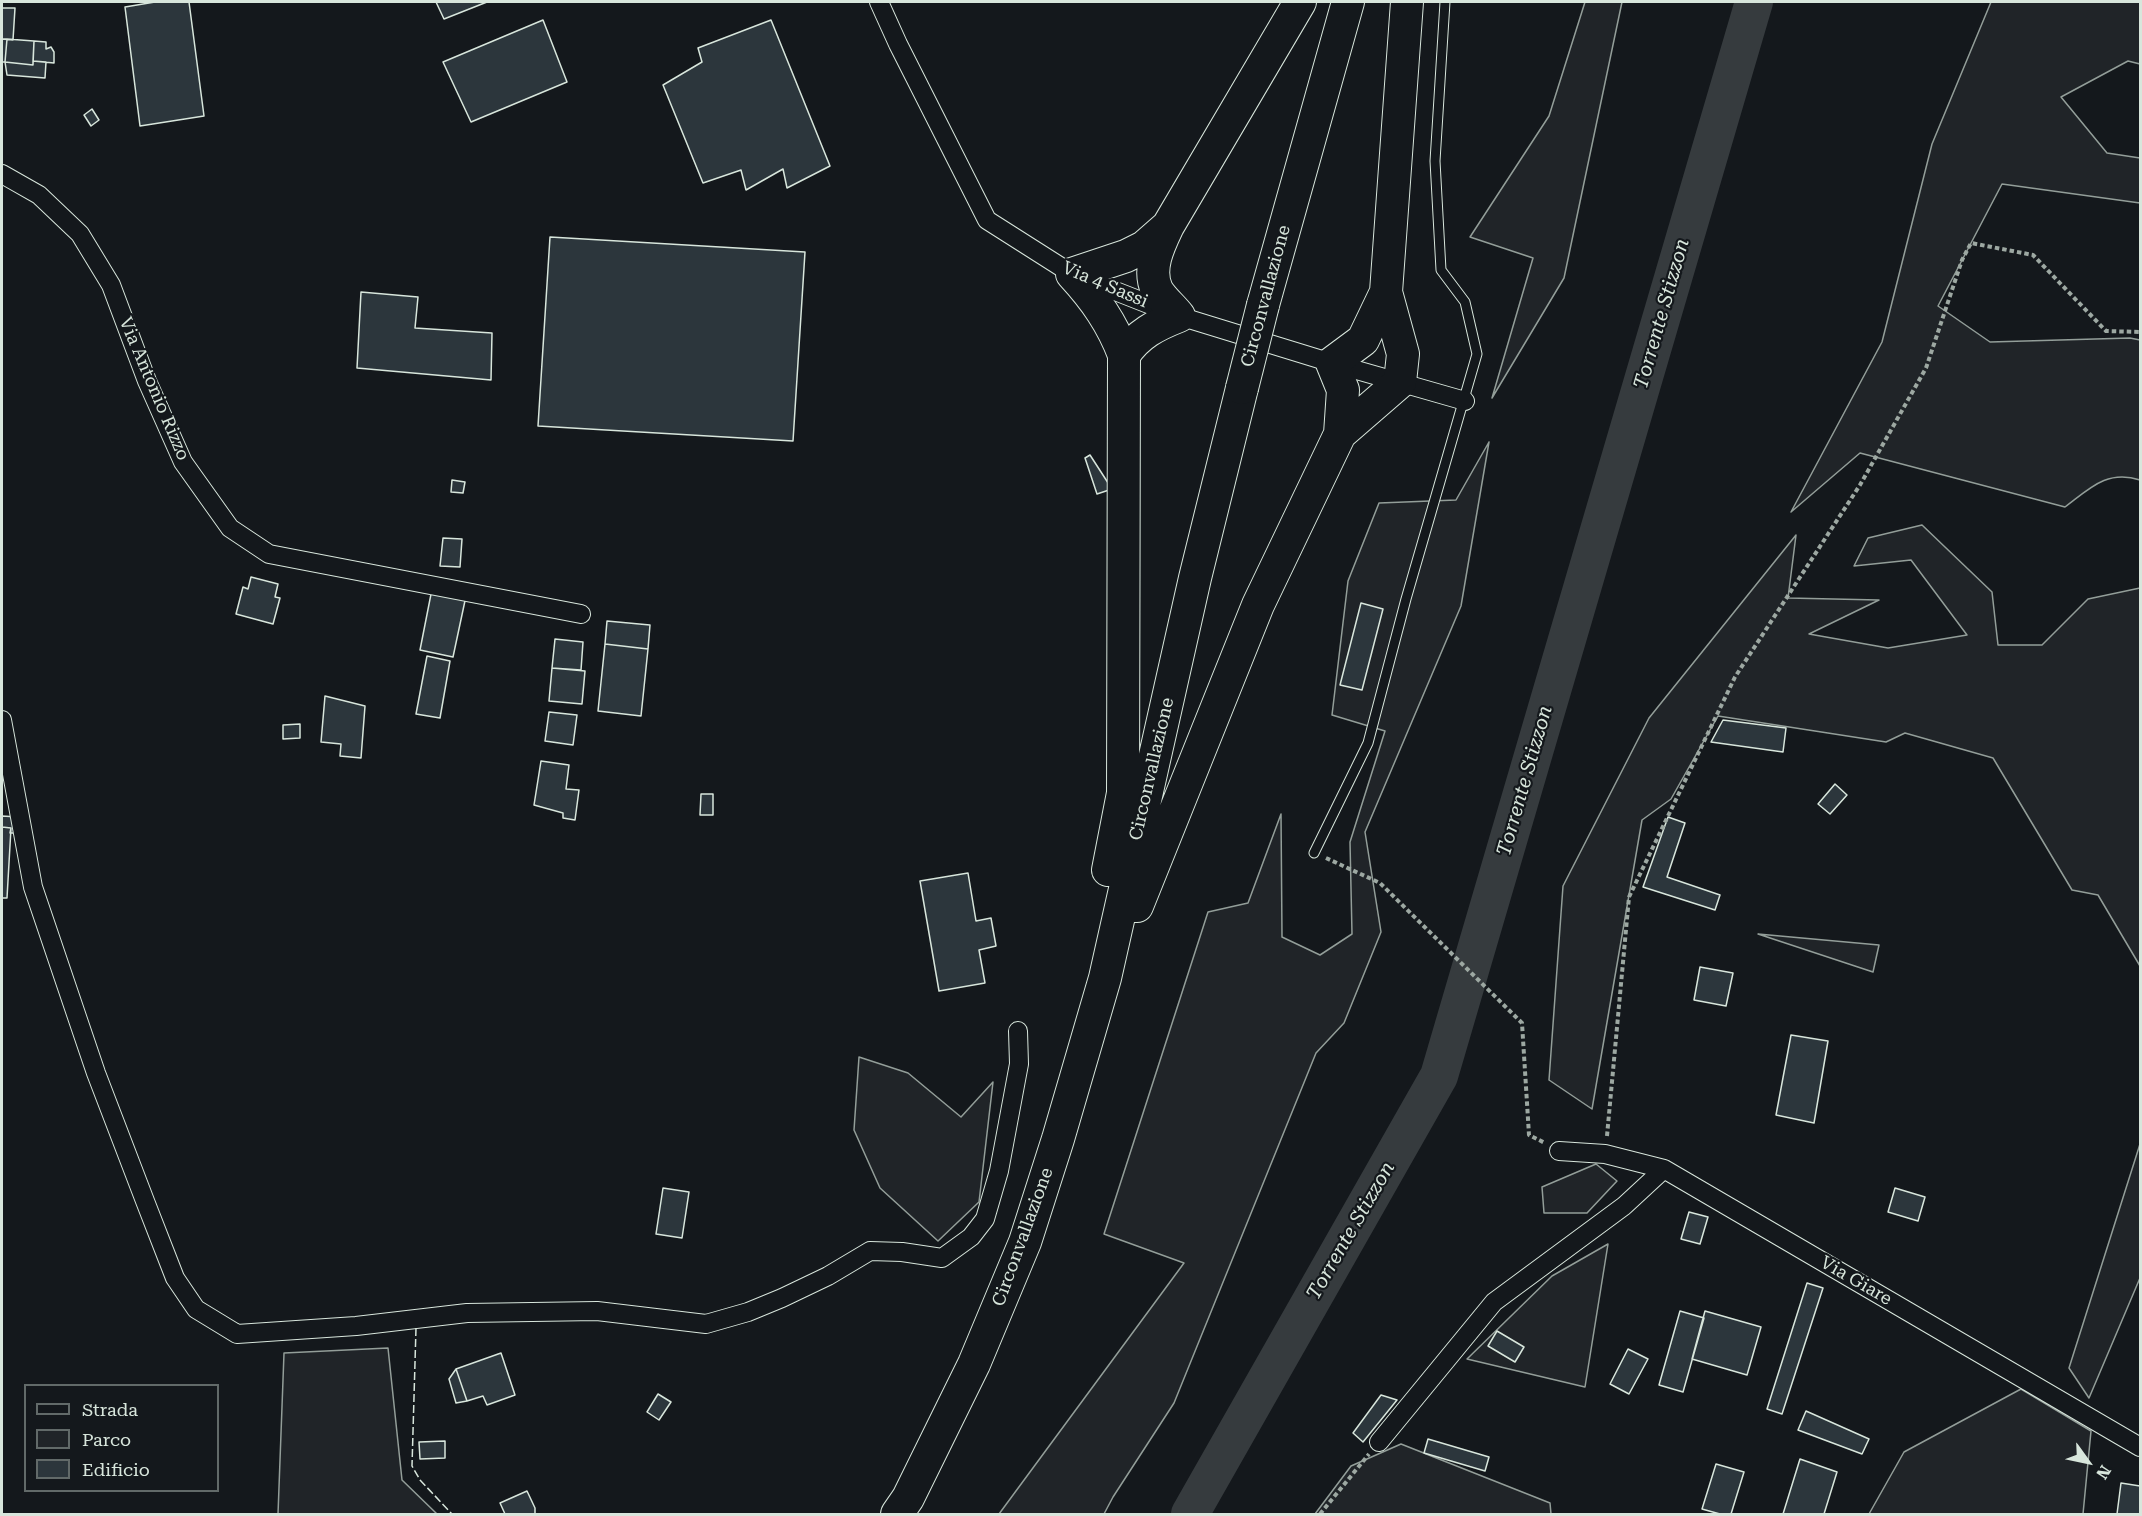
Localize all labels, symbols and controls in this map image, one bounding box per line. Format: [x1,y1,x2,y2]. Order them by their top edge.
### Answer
street label: Circonvallazione [1237,223,1295,369]
water label: Torrente Stizzon [1629,236,1695,392]
street label: Via 4 Sassi [1059,257,1151,313]
street label: Via Antonio Rizzo [114,314,194,464]
street label: Circonvallazione [1125,695,1179,843]
water label: Torrente Stizzon [1492,703,1558,859]
water label: Torrente Stizzon [1302,1158,1400,1304]
street label: Circonvallazione [988,1165,1058,1309]
street label: Via Giare [1816,1252,1896,1310]
legend [24,1384,219,1492]
text: Strada [82,1399,138,1420]
text: Parco [82,1429,131,1450]
north arrow [2058,1432,2118,1492]
text: Edificio [82,1459,150,1480]
text: N [2092,1462,2115,1482]

